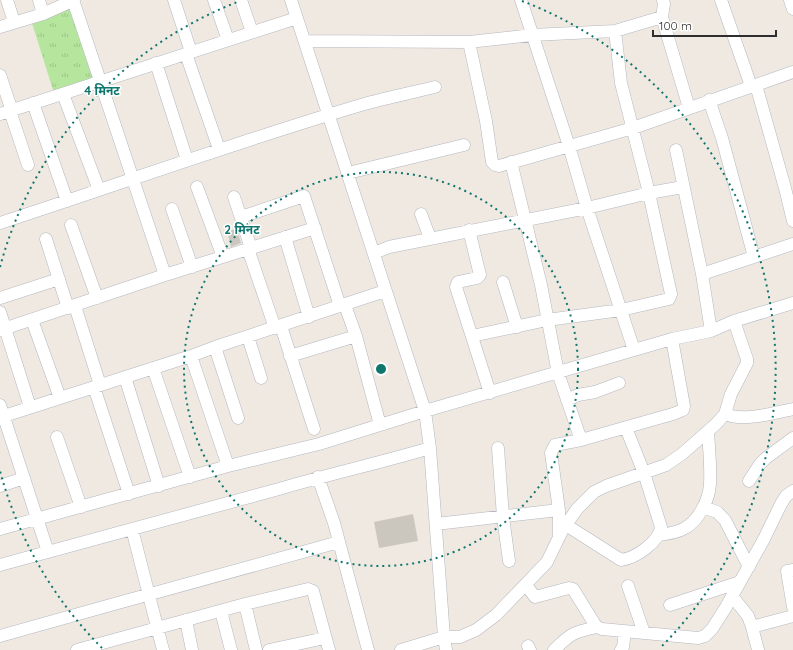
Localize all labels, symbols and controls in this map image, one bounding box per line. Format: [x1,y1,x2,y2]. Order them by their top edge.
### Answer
scale bar [653,12,776,38]
text: 100 m [659,18,692,33]
text: 4 मिनट [84,83,120,98]
text: 2 मिनट [224,222,260,237]
centre of rings [374,362,388,376]

